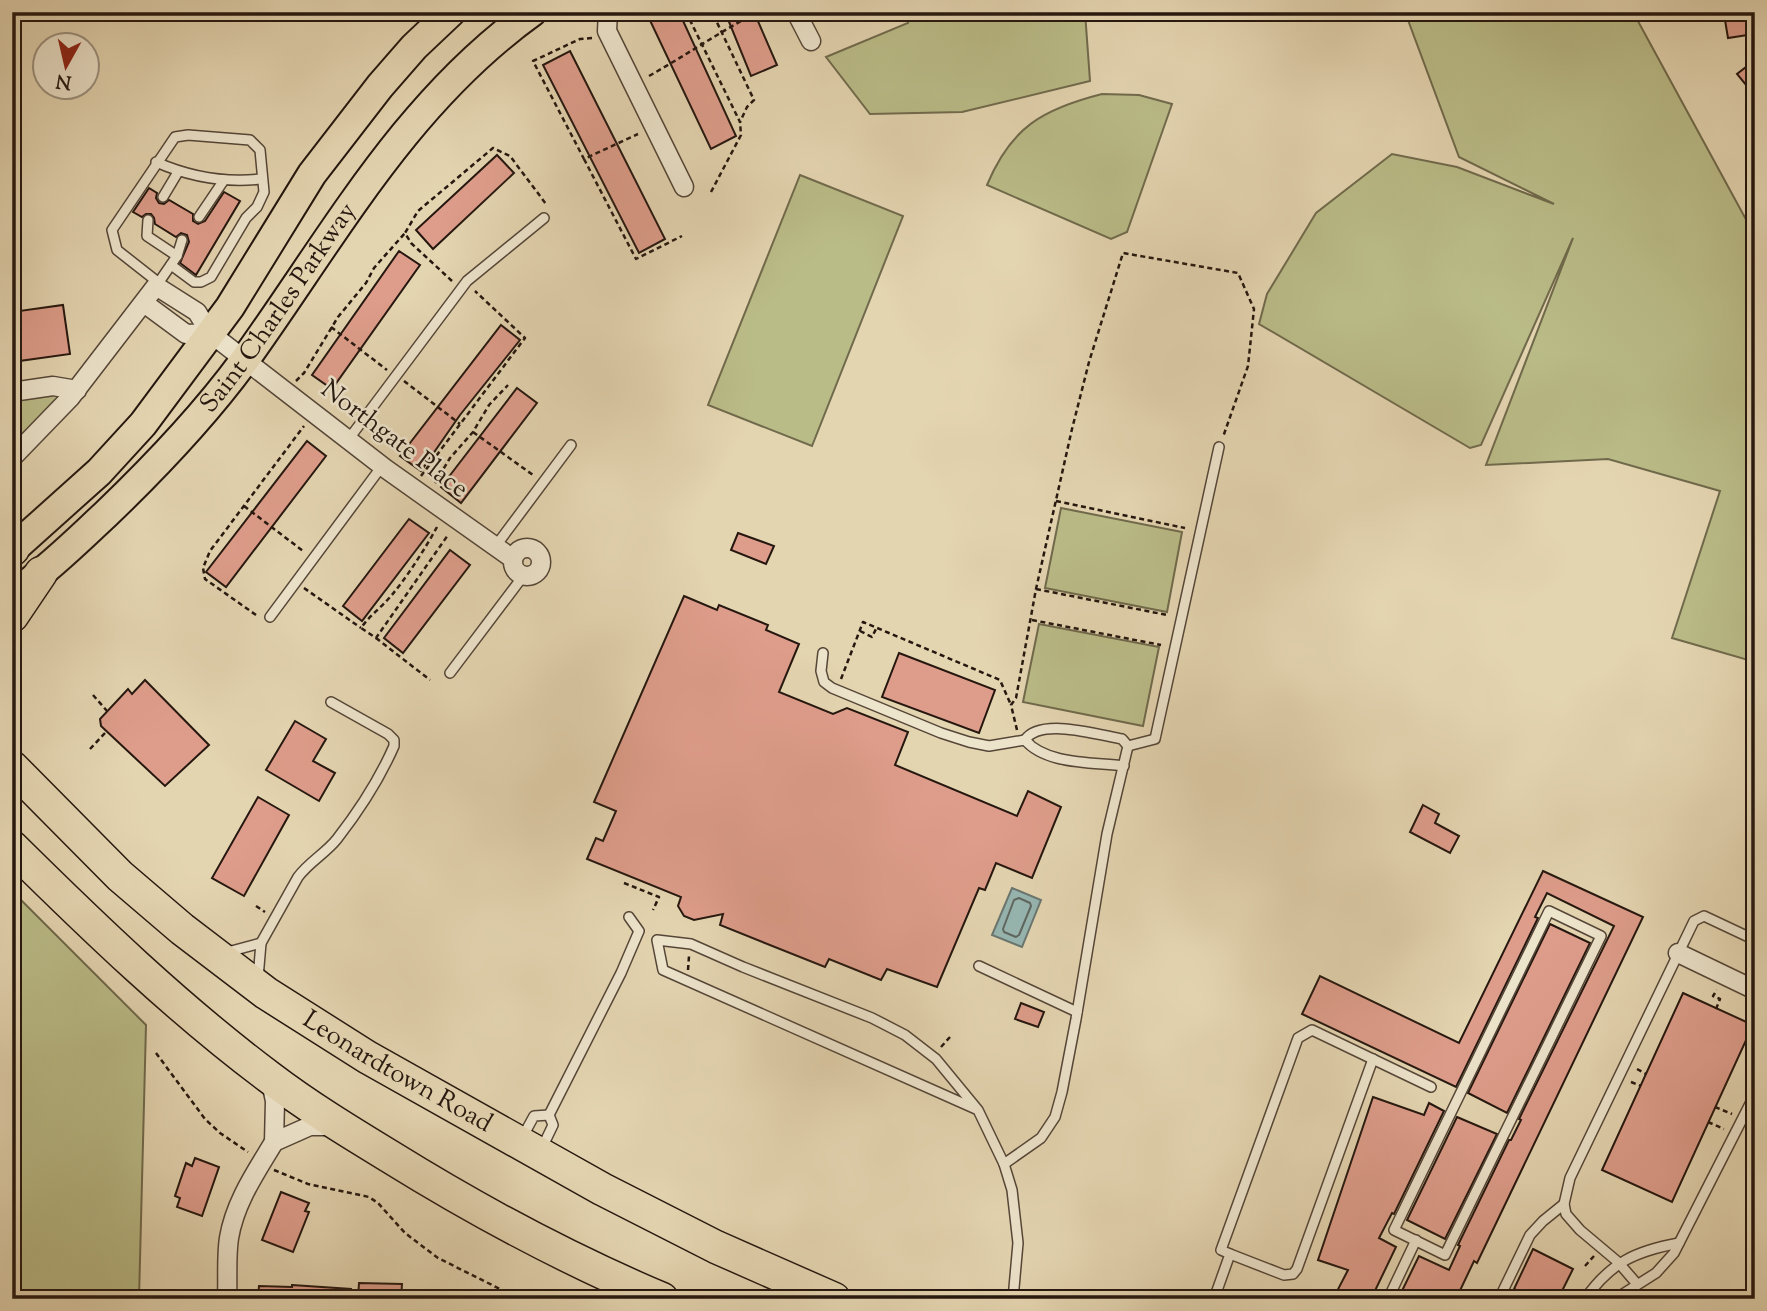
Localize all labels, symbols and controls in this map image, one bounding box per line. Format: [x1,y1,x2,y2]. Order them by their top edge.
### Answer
north arrow [32,32,102,102]
text: N [55,66,73,95]
street label: Saint Charles Parkway [191,195,366,421]
street label: Northgate Place [312,372,476,508]
street label: Leonardtown Road [295,1002,499,1142]

